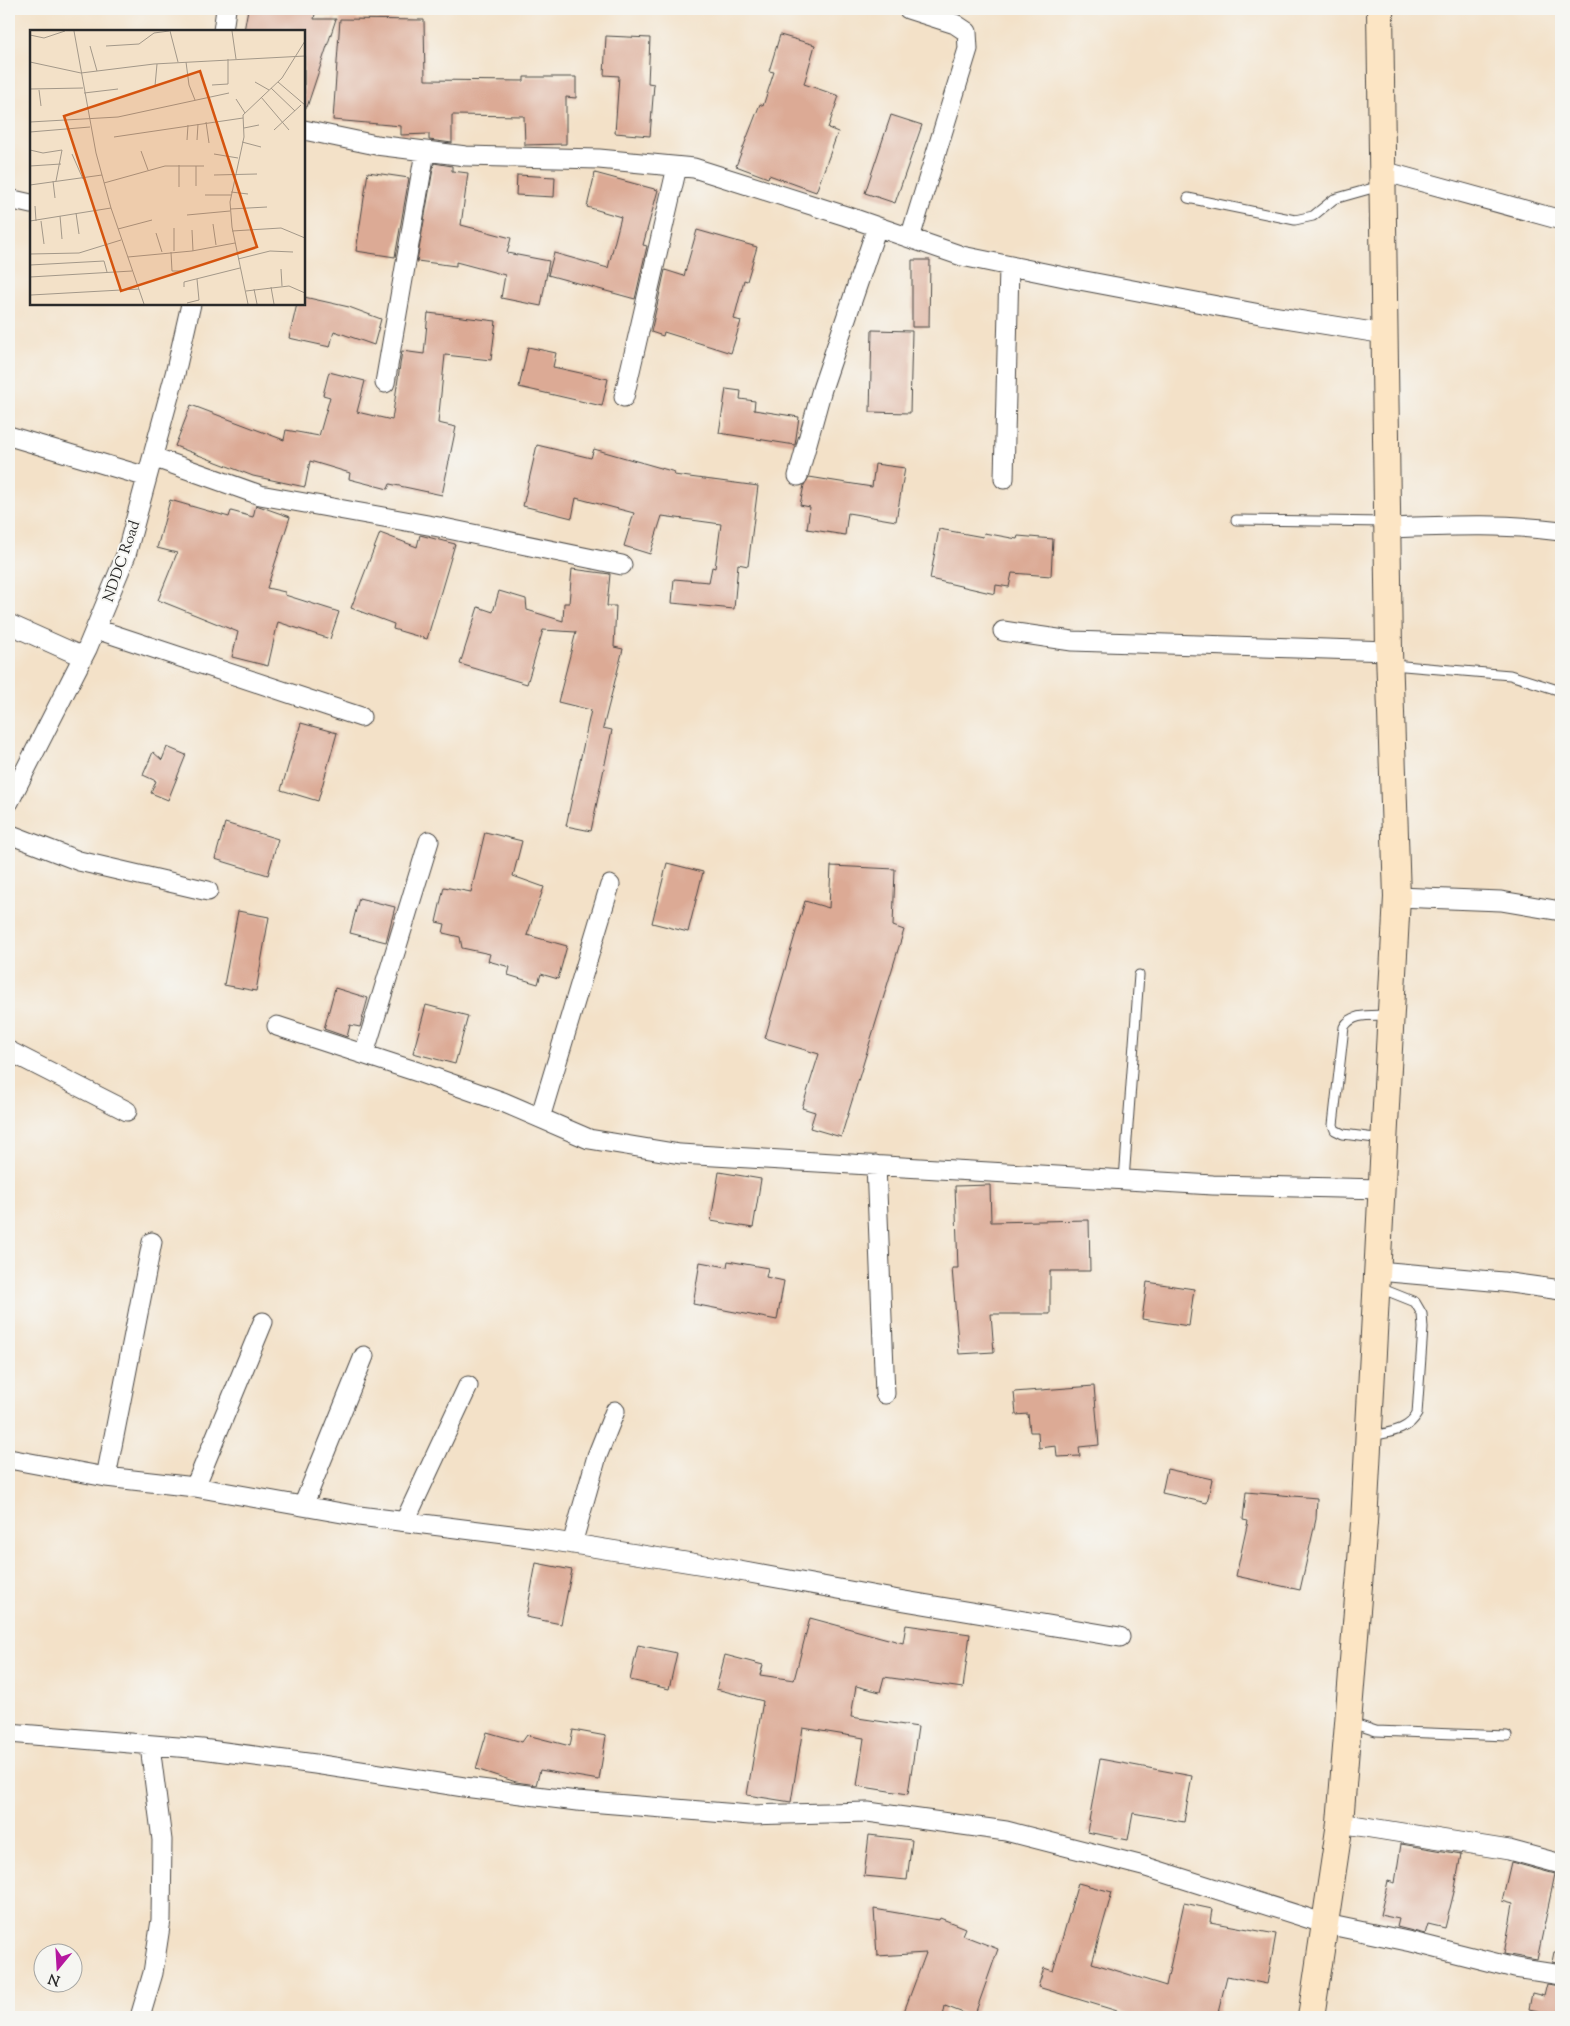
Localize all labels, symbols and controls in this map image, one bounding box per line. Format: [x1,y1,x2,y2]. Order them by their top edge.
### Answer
inset map [30,30,305,305]
street label: NDDC Road [99,518,146,605]
north arrow [32,1944,82,1994]
text: N [46,1967,63,1990]

